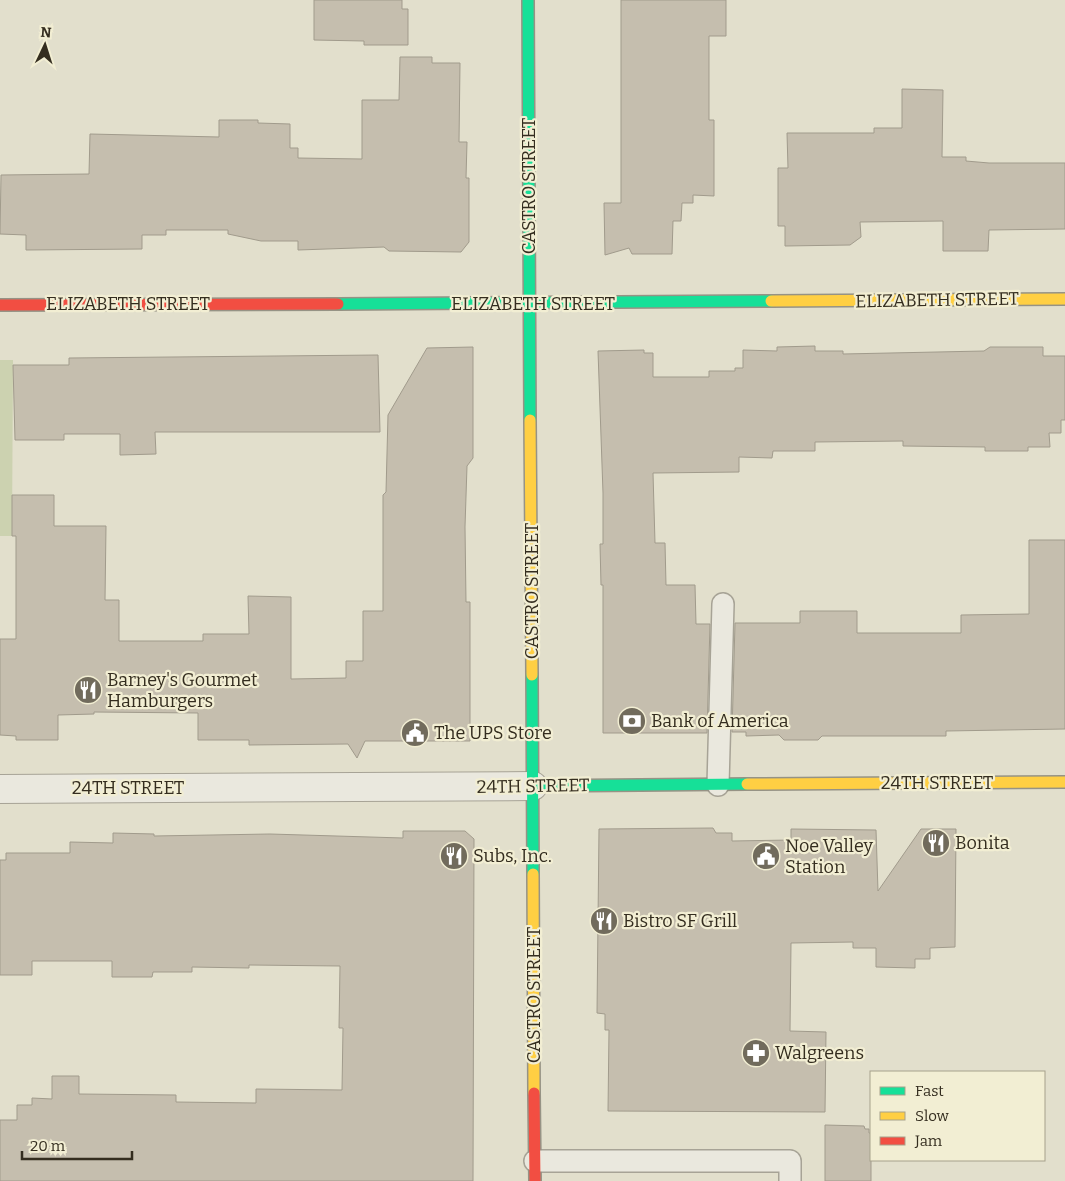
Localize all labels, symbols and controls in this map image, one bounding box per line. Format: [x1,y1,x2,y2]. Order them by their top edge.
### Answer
north arrow [20,20,70,70]
text: N [40,24,52,41]
street label: CASTRO STREET [518,117,540,254]
street label: ELIZABETH STREET [855,288,1020,312]
street label: ELIZABETH STREET [46,293,210,315]
street label: ELIZABETH STREET [451,293,615,315]
street label: CASTRO STREET [521,522,543,659]
place label: Barney's Gourmet Hamburgers [107,669,258,712]
restaurant icon: Barney's Gourmet Hamburgers [73,675,103,705]
bank icon: Bank of America [617,706,647,736]
place label: Bank of America [651,710,789,732]
public building icon: The UPS Store [400,718,430,748]
place label: The UPS Store [434,722,552,744]
street label: 24TH STREET [881,772,994,794]
street label: 24TH STREET [476,774,590,798]
street label: 24TH STREET [72,777,185,799]
restaurant icon: Bonita [921,828,951,858]
place label: Bonita [955,832,1010,854]
place label: Noe Valley Station [785,835,873,878]
restaurant icon: Subs, Inc. [439,841,469,871]
public building icon: Noe Valley Station [751,841,781,871]
place label: Subs, Inc. [473,845,552,867]
restaurant icon: Bistro SF Grill [589,906,619,936]
place label: Bistro SF Grill [623,910,737,932]
street label: CASTRO STREET [523,926,545,1063]
pharmacy icon: Walgreens [741,1038,771,1068]
place label: Walgreens [775,1042,864,1064]
legend [870,1071,1045,1161]
text: Fast [915,1082,944,1100]
text: Slow [915,1107,950,1125]
scale bar [22,1128,132,1160]
text: Jam [914,1132,943,1150]
text: 20 m [30,1137,66,1155]

